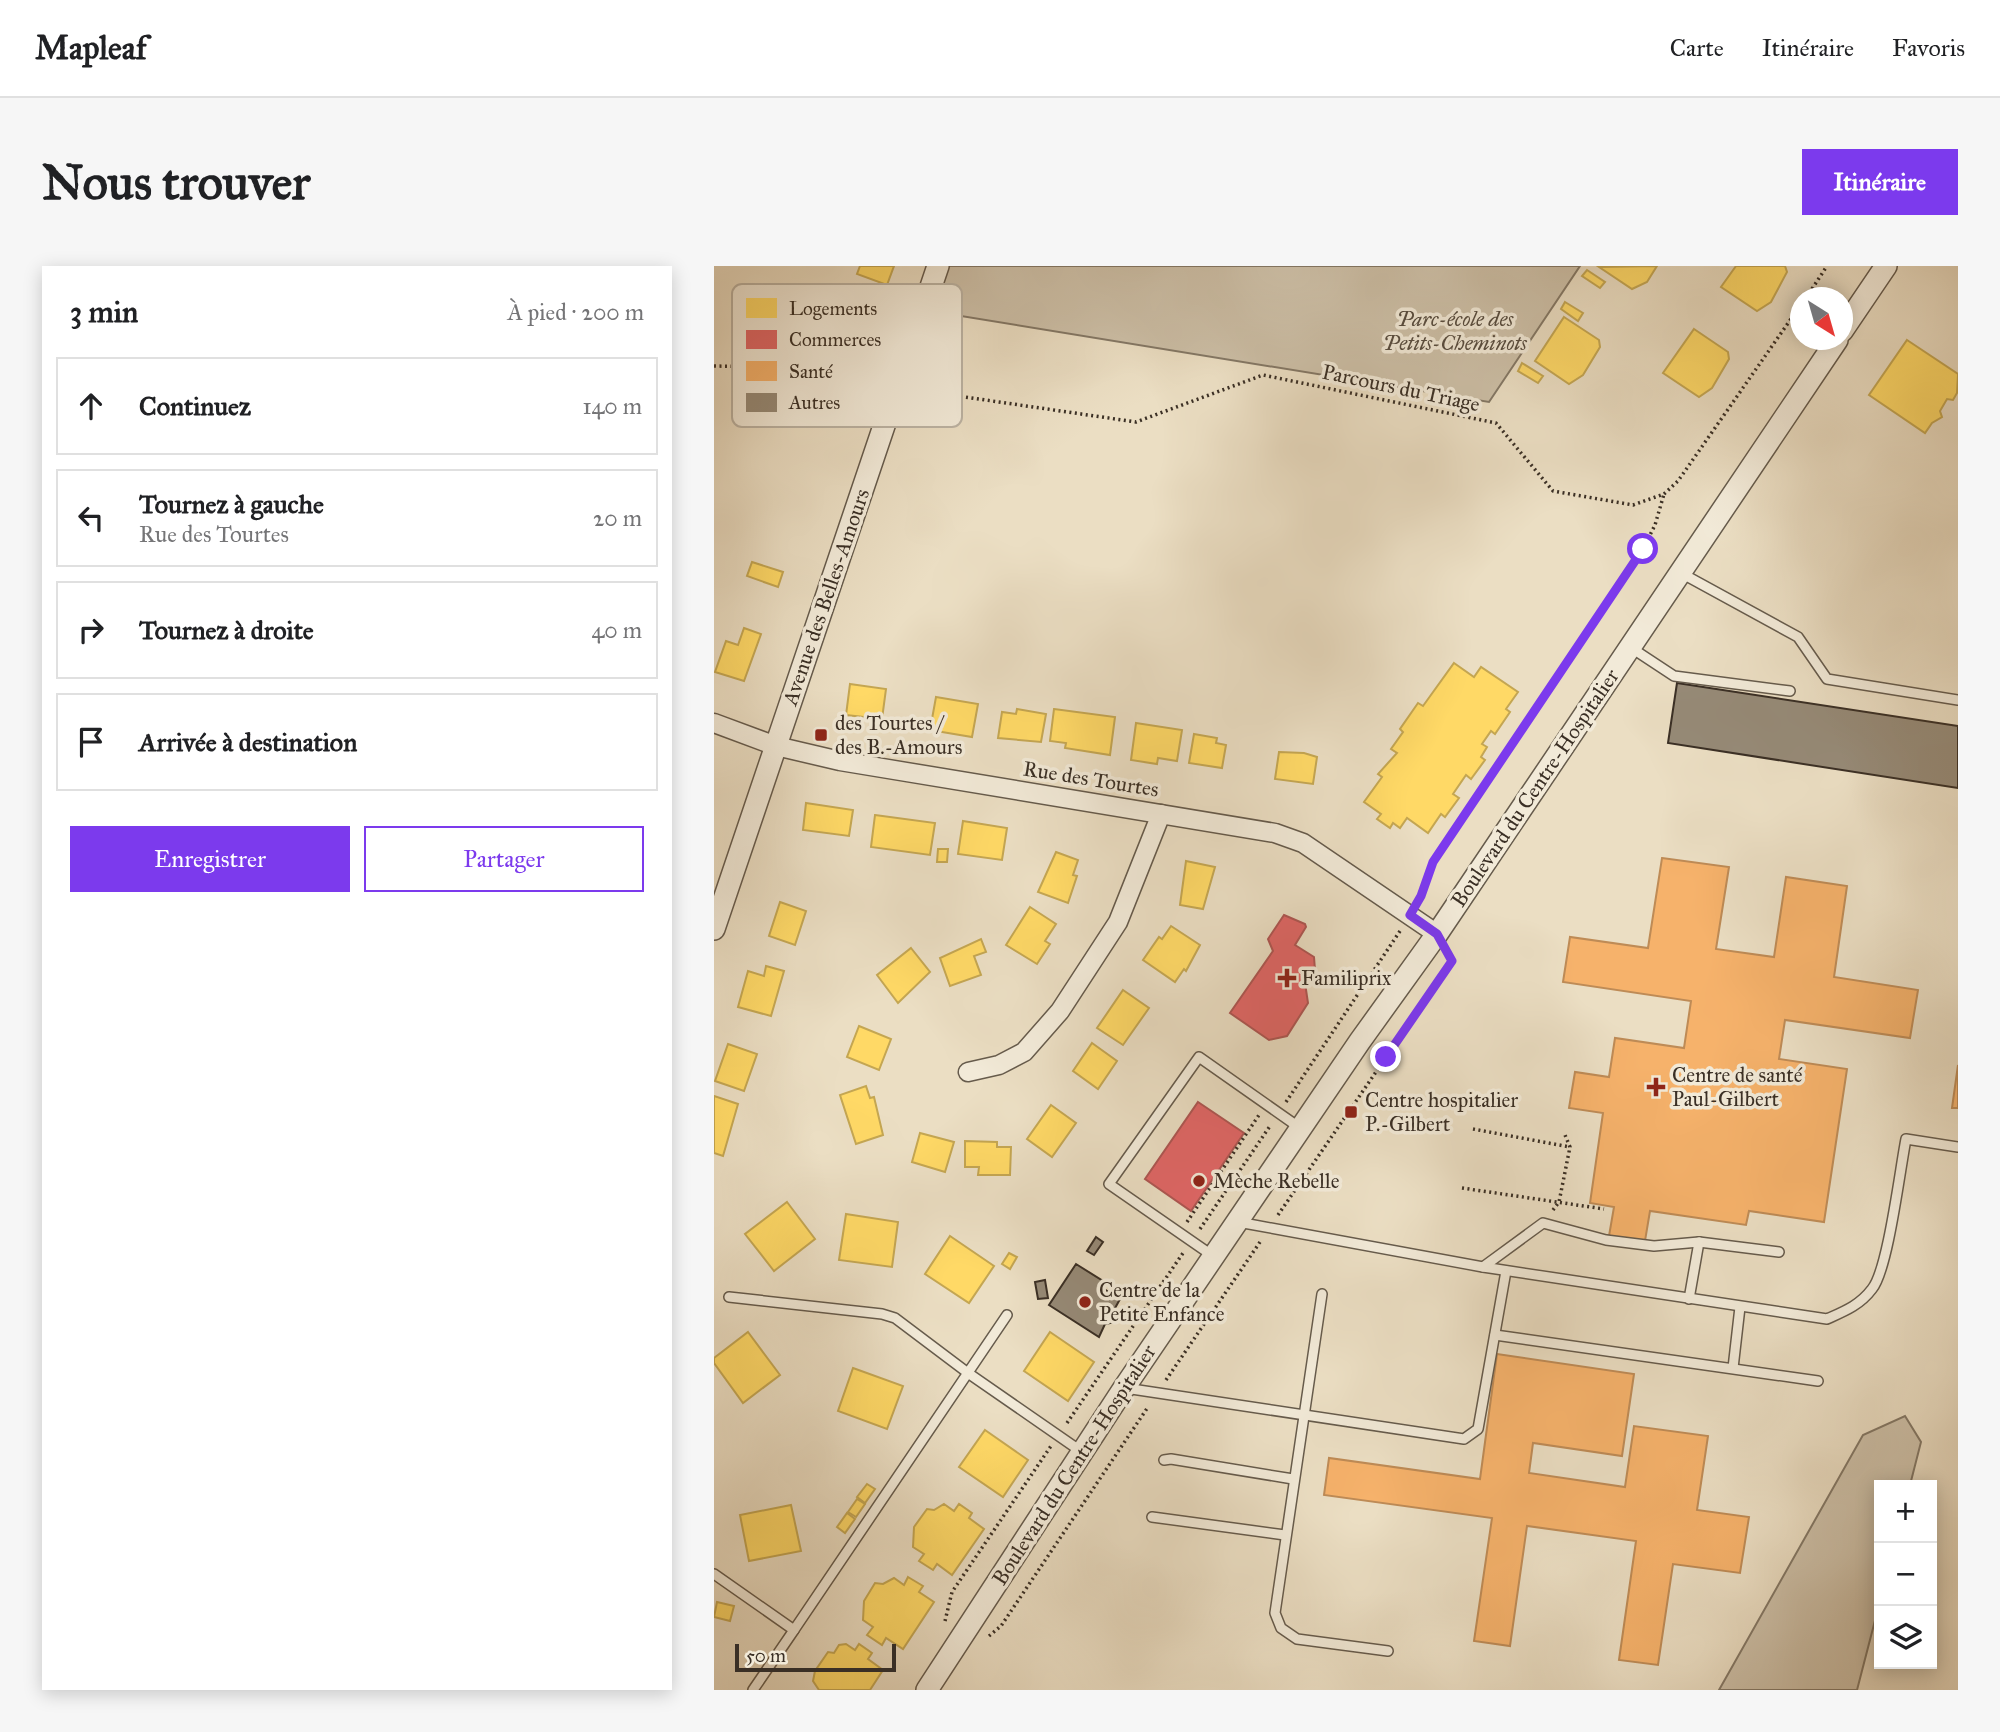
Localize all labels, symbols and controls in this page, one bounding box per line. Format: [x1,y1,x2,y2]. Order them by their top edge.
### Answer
text: Mapleaf [35,28,147,68]
text: Carte [1670,33,1724,63]
text: Itinéraire [1762,33,1854,63]
text: Favoris [1892,33,1965,63]
button: Itinéraire [1802,149,1958,215]
text: Nous trouver [42,153,310,212]
legend [732,284,962,427]
north arrow [1790,287,1853,350]
text: 3 min [70,294,138,330]
text: Logements [789,297,877,321]
text: À pied · 200 m [507,298,644,326]
park label: Parc-école des Petits-Cheminots [1383,306,1528,356]
text: Commerces [789,328,881,351]
street label: Parcours du Triage [1320,359,1482,417]
text: Santé [789,360,833,383]
icon: ahead [72,387,110,425]
text: Continuez [139,390,251,422]
text: Autres [788,391,840,414]
text: 140 m [582,392,642,420]
street label: Avenue des Belles-Amours [776,485,875,710]
text: Tournez à gauche [139,488,324,520]
icon: left [72,499,110,537]
text: 20 m [593,504,642,532]
text: Rue des Tourtes [139,520,289,548]
route start [1627,533,1658,564]
icon: right [72,611,110,649]
text: Tournez à droite [139,614,314,646]
text: 40 m [592,616,642,644]
street label: Boulevard du Centre-Hospitalier [1445,664,1625,912]
place label: des Tourtes / des B.-Amours [835,710,962,760]
icon: arrive [72,723,110,761]
text: Arrivée à destination [139,726,357,758]
marker: des Tourtes / des B.-Amours [813,727,829,743]
street label: Rue des Tourtes [1021,755,1161,803]
button: Enregistrer [70,826,350,892]
button: Partager [364,826,644,892]
place label: Familiprix [1301,965,1392,991]
marker: Familiprix [1279,970,1295,986]
route end [1370,1041,1401,1072]
place label: Centre de santé Paul-Gilbert [1672,1062,1803,1112]
marker: Centre de santé Paul-Gilbert [1646,1077,1666,1097]
place label: Centre hospitalier P.-Gilbert [1365,1087,1518,1137]
marker: Centre hospitalier P.-Gilbert [1343,1104,1359,1120]
place label: Mèche Rebelle [1213,1168,1340,1194]
marker: Mèche Rebelle [1191,1173,1207,1189]
place label: Centre de la Petite Enfance [1099,1277,1225,1327]
marker: Centre de la Petite Enfance [1077,1294,1093,1310]
street label: Boulevard du Centre-Hospitalier [986,1340,1162,1590]
map controls [1874,1480,1937,1669]
button: + [1874,1480,1937,1543]
button: − [1874,1543,1937,1606]
button: layers [1874,1606,1937,1669]
scale bar [735,1641,896,1673]
text: 50 m [746,1644,786,1667]

